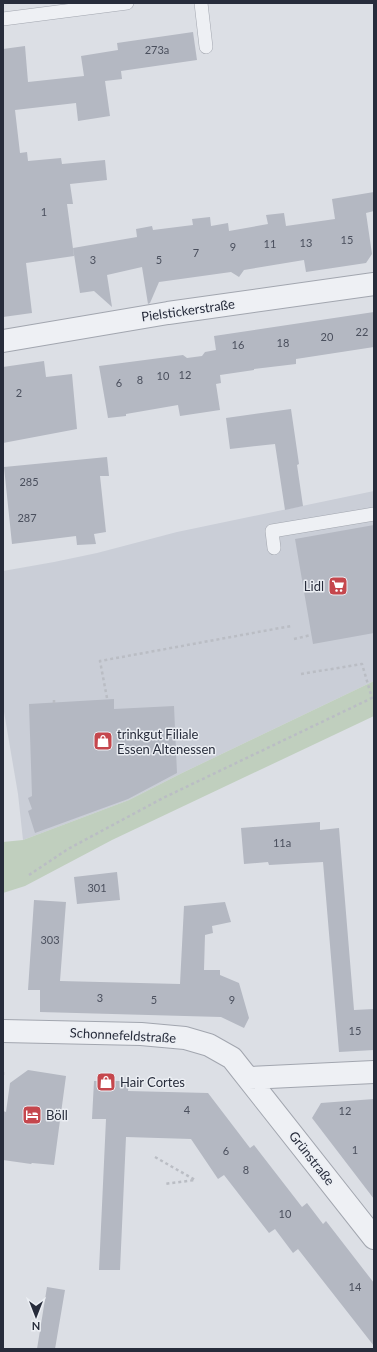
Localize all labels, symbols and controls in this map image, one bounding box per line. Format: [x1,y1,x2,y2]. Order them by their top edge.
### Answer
house number: 273a [145,43,169,56]
house number: 1 [41,205,47,218]
house number: 15 [341,233,353,246]
house number: 13 [300,236,312,249]
house number: 11 [264,237,276,250]
house number: 9 [230,240,236,253]
house number: 7 [193,246,199,259]
house number: 3 [90,253,96,266]
house number: 5 [156,253,162,266]
street label: Pielstickerstraße [140,296,236,324]
house number: 22 [356,325,368,338]
house number: 20 [321,330,334,343]
house number: 18 [277,336,289,349]
house number: 16 [232,338,244,351]
house number: 12 [179,368,191,381]
house number: 10 [157,369,170,382]
house number: 8 [137,373,143,386]
house number: 6 [116,376,122,389]
house number: 2 [16,386,22,399]
house number: 285 [19,475,39,488]
house number: 287 [17,511,37,524]
supermarket icon: Lidl [327,575,349,597]
place label: Lidl [304,578,324,594]
place label: trinkgut Filiale Essen Altenessen [117,726,216,757]
shop icon: trinkgut Filiale Essen Altenessen [92,730,114,752]
house number: 11a [273,836,291,849]
house number: 301 [87,881,107,894]
house number: 303 [40,933,60,946]
house number: 3 [97,991,103,1004]
house number: 5 [151,993,157,1006]
house number: 9 [229,993,235,1006]
street label: Schonnefeldstraße [69,1024,177,1046]
house number: 15 [349,1024,361,1037]
shop icon: Hair Cortes [95,1071,117,1093]
place label: Hair Cortes [120,1074,185,1090]
house number: 4 [184,1103,191,1116]
hotel icon: Böll [21,1104,43,1126]
house number: 12 [339,1104,351,1117]
place label: Böll [46,1107,68,1123]
street label: Grünstraße [286,1128,338,1188]
house number: 1 [352,1143,358,1156]
house number: 6 [223,1144,229,1157]
house number: 8 [243,1163,249,1176]
house number: 10 [279,1207,292,1220]
house number: 14 [349,1280,362,1293]
north arrow [16,1296,56,1336]
text: N [32,1320,40,1333]

